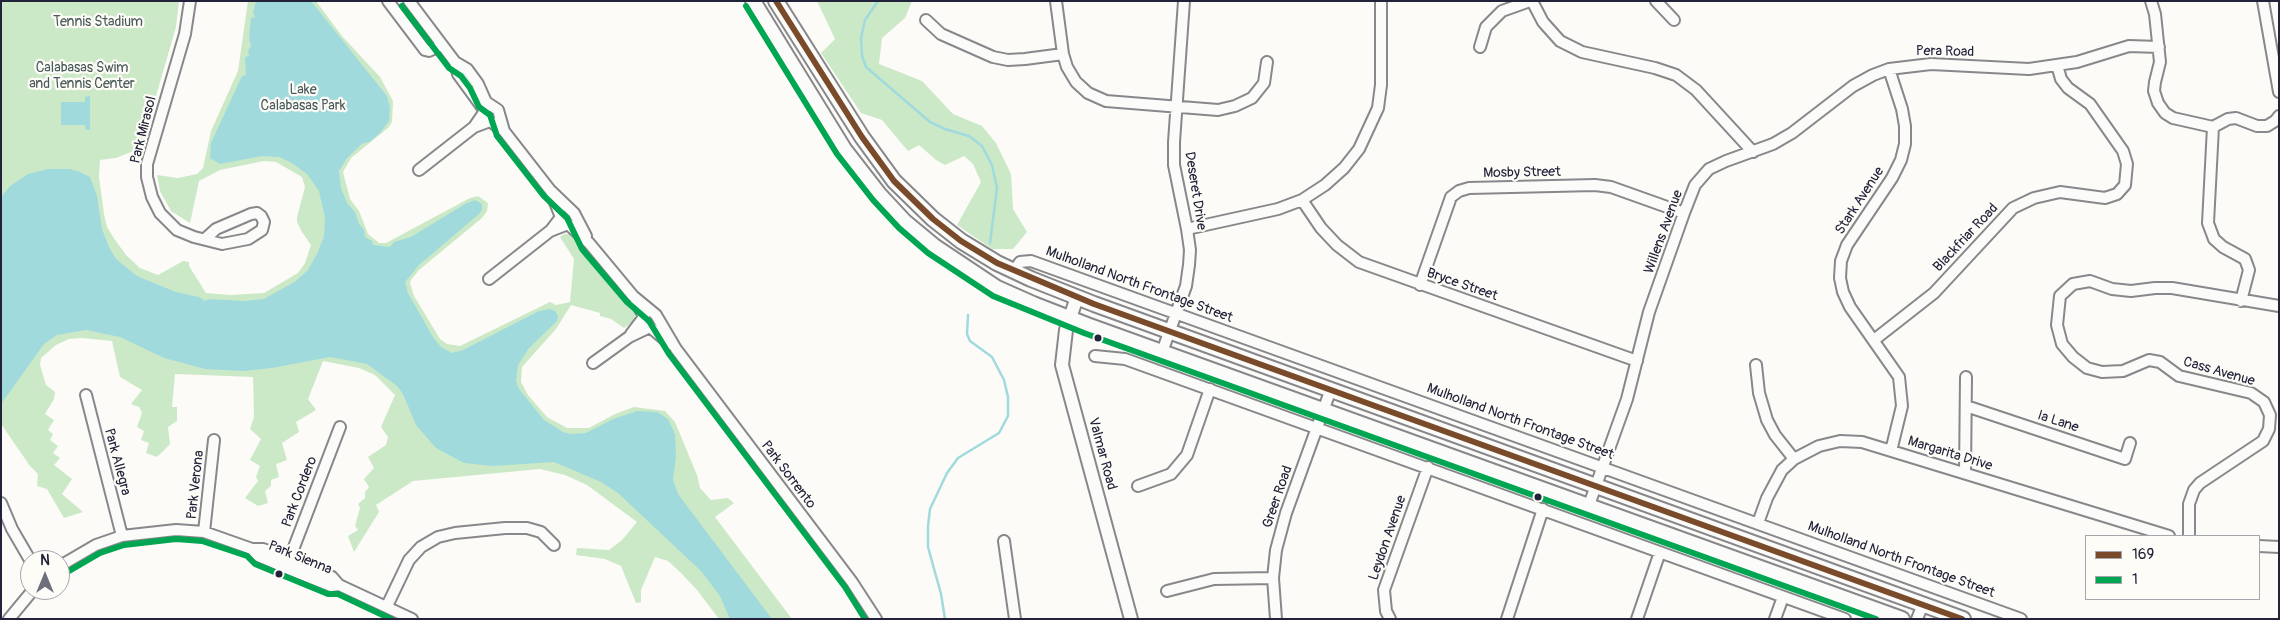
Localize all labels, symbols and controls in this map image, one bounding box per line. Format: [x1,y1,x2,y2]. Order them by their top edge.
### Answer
park label: Tennis Stadium [53,14,143,30]
street label: Pera Road [1916,43,1974,61]
park label: Calabasas Swim and Tennis Center [29,60,135,92]
park label: Lake Calabasas Park [261,82,345,114]
street label: Park Mirasol [128,95,160,165]
street label: Deseret Drive [1181,151,1209,231]
street label: Mosby Street [1483,164,1561,182]
street label: Stark Avenue [1832,164,1888,238]
street label: Willens Avenue [1641,188,1687,276]
street label: Blackfriar Road [1930,200,2002,276]
street label: Mulholland North Frontage Street [1043,243,1235,327]
street label: Bryce Street [1424,265,1500,305]
unlabelled marker [1093,333,1103,343]
street label: Cass Avenue [2181,354,2257,390]
street label: Mulholland North Frontage Street [1424,380,1616,464]
street label: Ia Lane [2035,407,2081,437]
street label: Valmar Road [1084,416,1120,492]
street label: Park Allegra [100,427,134,497]
street label: Margarita Drive [1906,433,1994,475]
street label: Park Sorrento [757,438,819,512]
street label: Park Verona [184,450,208,520]
street label: Park Cordero [279,454,321,530]
street label: Greer Road [1260,464,1296,530]
unlabelled marker [1533,492,1543,502]
street label: Leydon Avenue [1366,493,1410,583]
street label: Mulholland North Frontage Street [1805,518,1997,602]
legend [2085,535,2260,600]
street label: Park Sienna [266,538,334,578]
text: 169 [2132,545,2154,564]
north arrow [20,550,70,600]
text: N [40,552,50,569]
unlabelled marker [274,569,284,579]
text: 1 [2132,570,2138,589]

